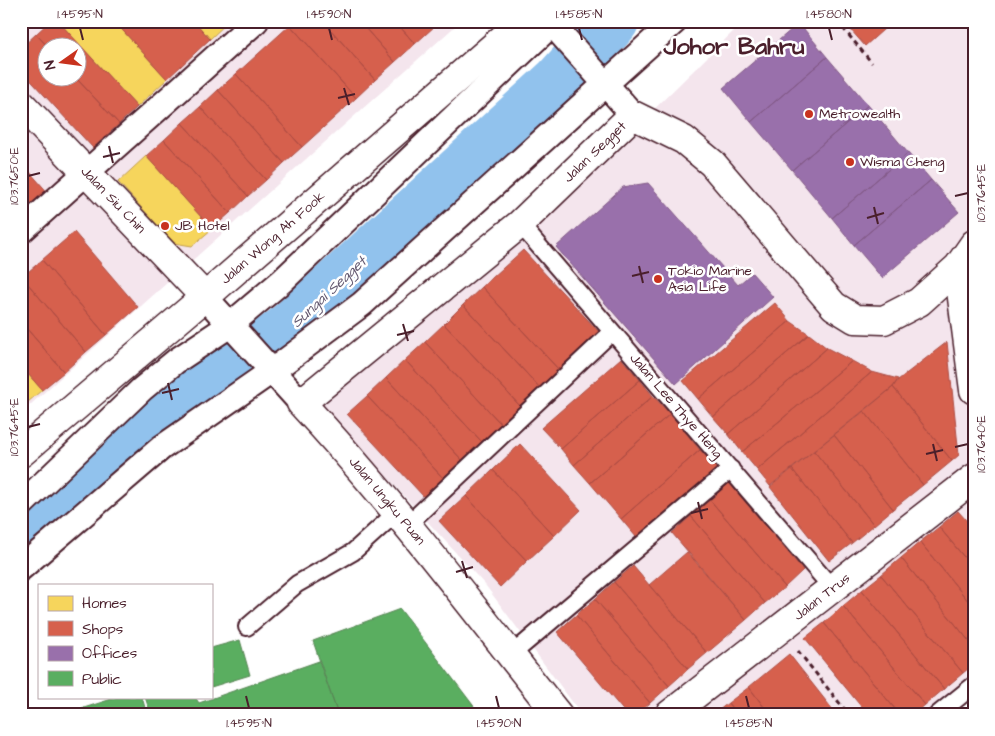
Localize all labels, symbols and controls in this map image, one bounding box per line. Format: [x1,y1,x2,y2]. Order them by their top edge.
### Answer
text: 1.4595°N [57,6,103,23]
text: 1.4590°N [307,6,352,23]
text: 1.4585°N [556,6,603,23]
text: 1.4580°N [806,6,852,23]
district label: Johor Bahru [662,30,805,64]
north arrow [38,38,88,88]
text: N [40,58,61,72]
place label: Metrowealth [819,104,900,124]
marker: Metrowealth [803,108,815,120]
street label: Jalan Segget [559,117,631,187]
text: 103.7650°E [6,147,23,205]
place label: Wisma Cheng [860,152,945,172]
marker: Wisma Cheng [844,156,856,168]
street label: Jalan Siu Chin [76,162,150,238]
text: 103.7645°E [973,164,990,222]
street label: Jalan Wong Ah Fook [216,187,330,289]
place label: JB Hotel [175,216,230,236]
marker: JB Hotel [159,220,171,232]
water label: Sungai Segget [287,250,373,333]
place label: Tokio Marine Asia Life [668,261,752,297]
marker: Tokio Marine Asia Life [652,273,664,285]
street label: Jalan Lee Thye Heng [625,349,727,463]
text: 103.7645°E [6,398,23,456]
text: 103.7640°E [973,415,990,473]
street label: Jalan Ungku Puan [344,452,430,550]
street label: Jalan Trus [789,568,855,626]
legend [38,584,212,698]
text: Homes [82,593,127,614]
text: Shops [82,619,124,640]
text: Offices [82,643,138,664]
text: Public [82,669,122,690]
text: 1.4595°N [226,715,272,732]
text: 1.4590°N [477,715,522,732]
text: 1.4585°N [726,715,773,732]

